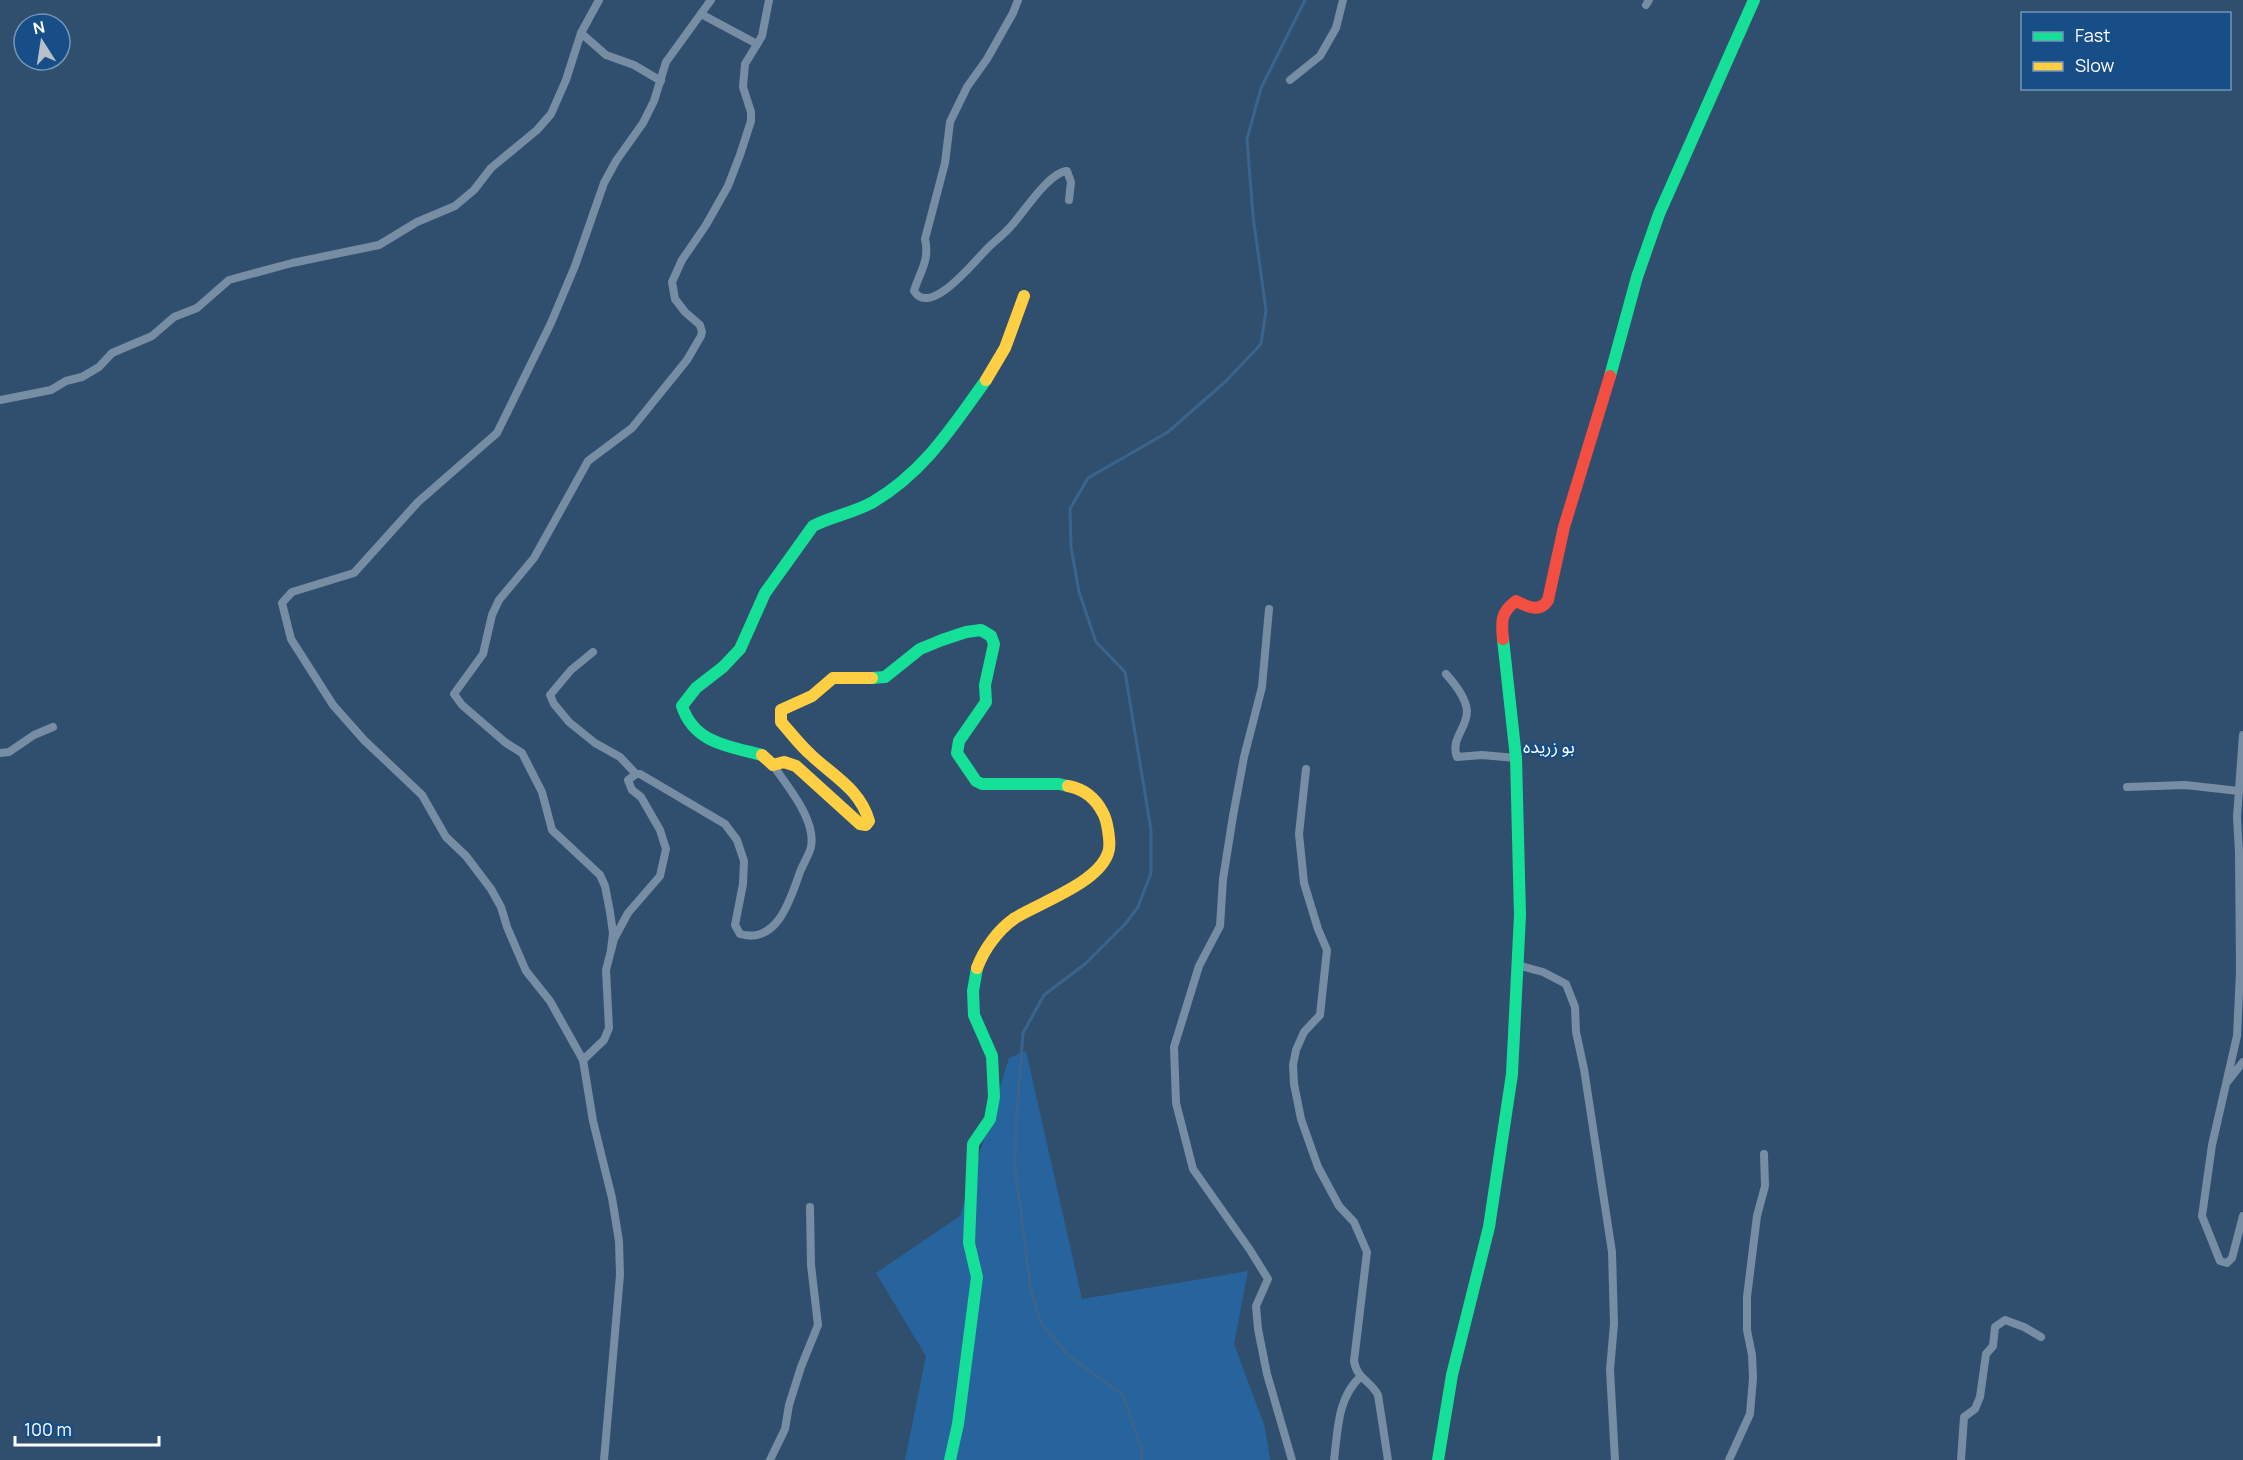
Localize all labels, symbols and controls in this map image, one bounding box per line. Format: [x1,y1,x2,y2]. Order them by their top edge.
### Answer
north arrow [12,12,72,72]
legend [2021,12,2231,90]
text: N [31,15,47,39]
text: Fast [2075,23,2110,47]
text: Slow [2075,53,2115,77]
district label: بو زريده [1523,734,1575,758]
scale bar [15,1409,159,1447]
text: 100 m [24,1417,72,1441]

